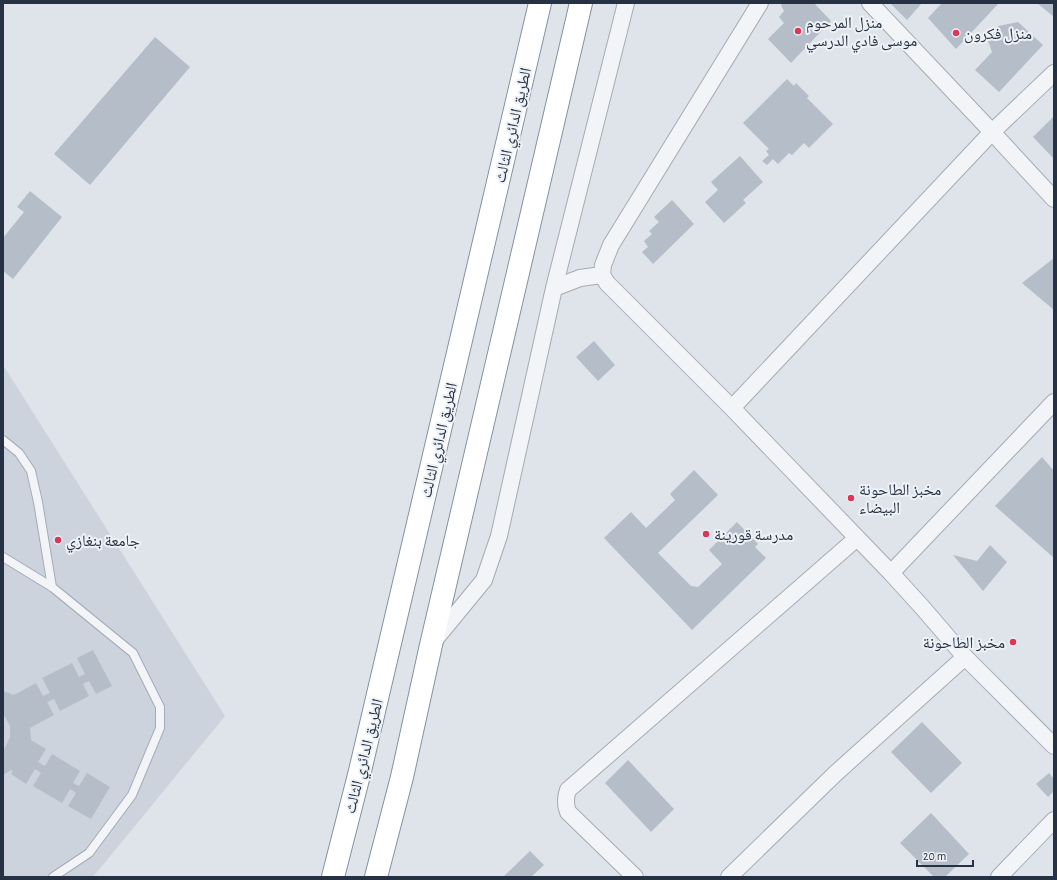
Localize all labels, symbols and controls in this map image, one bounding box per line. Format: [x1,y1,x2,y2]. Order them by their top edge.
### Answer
place label: منزل المرحوم موسى فادي الدرسي [806,15,917,53]
marker: منزل المرحوم موسى فادي الدرسي [793,26,803,36]
place label: منزل فكرون [964,26,1032,44]
marker: منزل فكرون [951,28,961,38]
street label: الطريق الدائري الثالث [492,66,538,185]
street label: الطريق الدائري الثالث [418,381,464,500]
place label: مخبز الطاحونة البيضاء [859,482,941,516]
marker: مخبز الطاحونة البيضاء [846,493,856,503]
place label: مدرسة قورينة [714,527,793,544]
marker: مدرسة قورينة [701,529,711,539]
place label: جامعة بنغازي [66,533,140,553]
marker: جامعة بنغازي [53,535,63,545]
place label: مخبز الطاحونة [923,635,1005,652]
marker: مخبز الطاحونة [1008,637,1018,647]
street label: الطريق الدائري الثالث [342,697,390,816]
scale bar [917,842,973,868]
text: 20 m [923,850,946,862]

